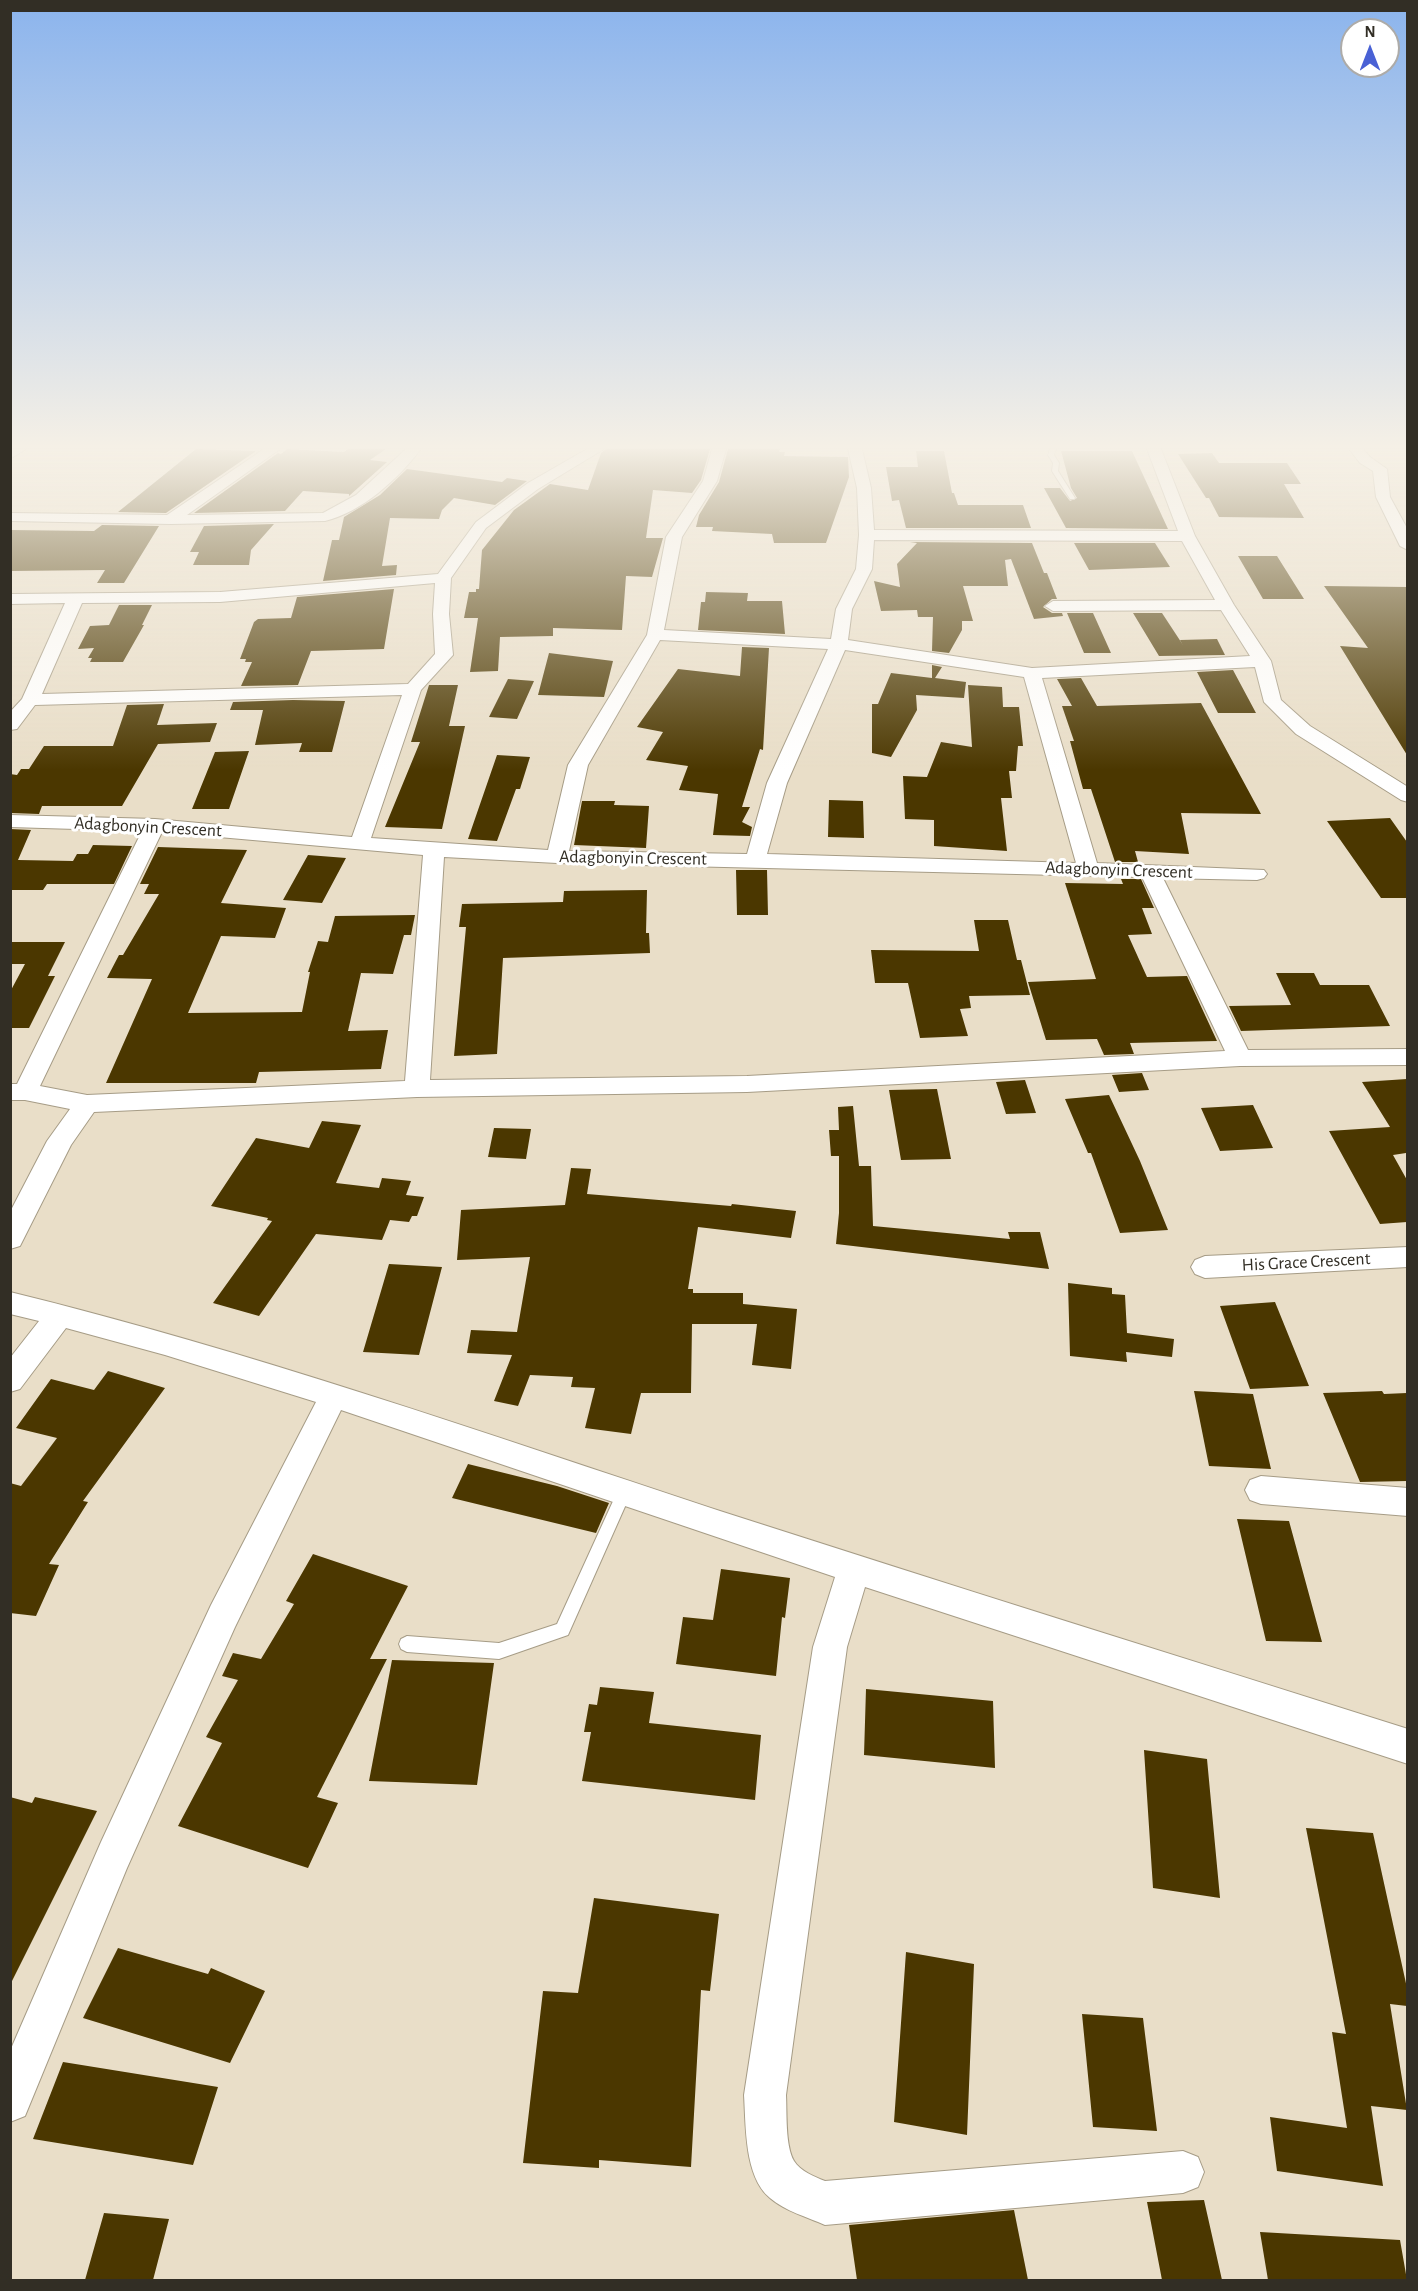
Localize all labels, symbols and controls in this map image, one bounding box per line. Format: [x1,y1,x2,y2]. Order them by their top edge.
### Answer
north arrow [1340,18,1400,78]
text: N [1364,24,1376,40]
street label: Adagbonyin Crescent [74,812,222,842]
street label: Adagbonyin Crescent [559,846,707,870]
street label: Adagbonyin Crescent [1045,857,1193,883]
street label: His Grace Crescent [1241,1248,1371,1276]

